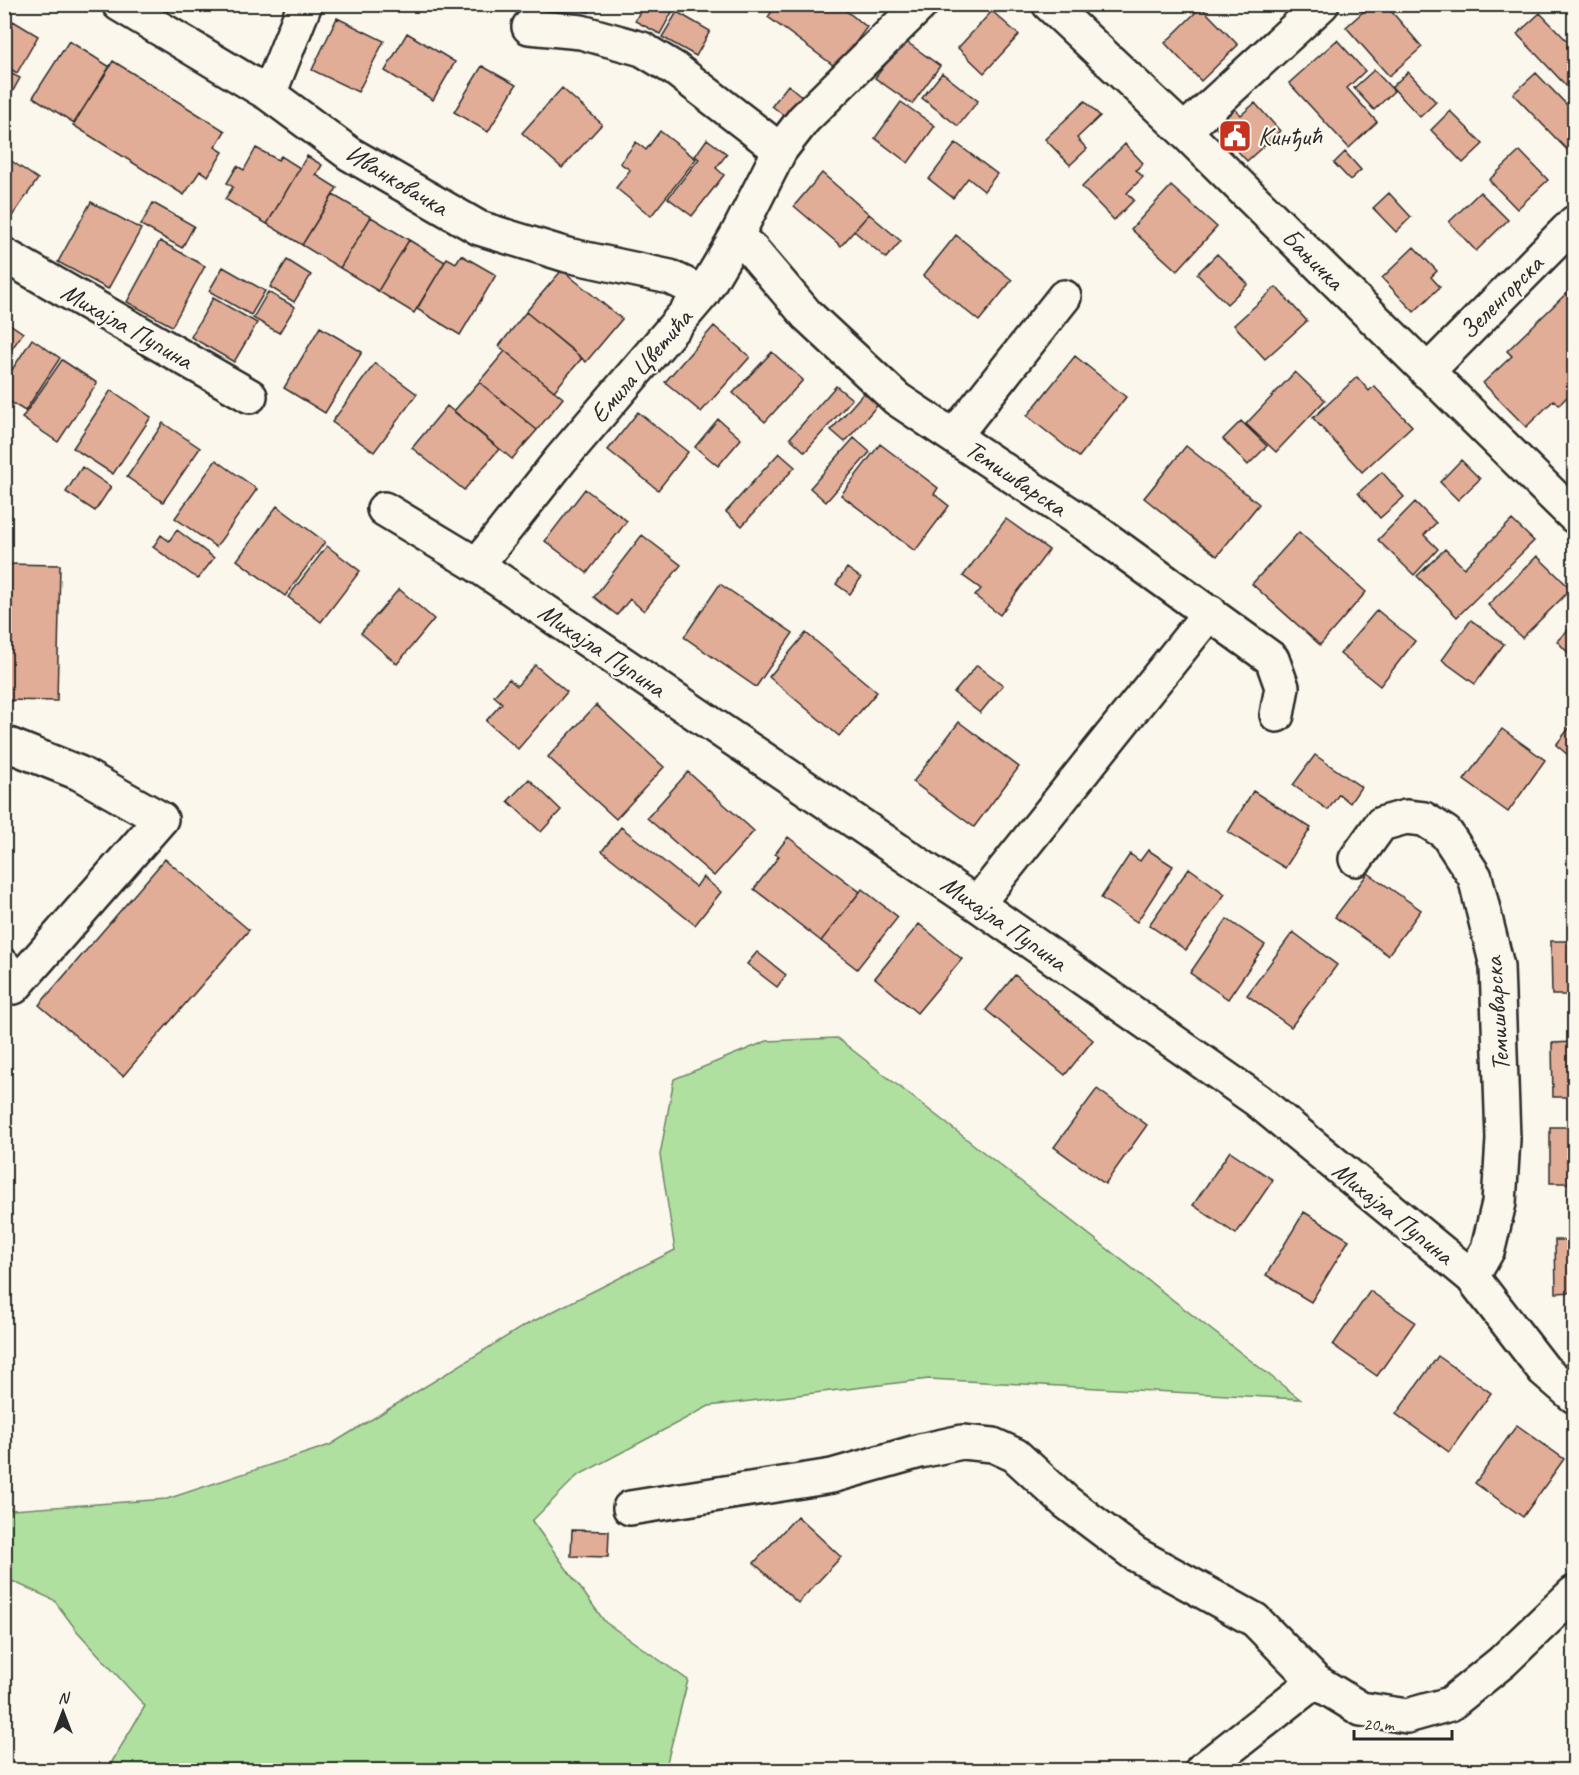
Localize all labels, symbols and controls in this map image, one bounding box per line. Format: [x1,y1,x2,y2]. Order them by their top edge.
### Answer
public building icon: Кинђић [1217,118,1253,154]
place label: Кинђић [1258,120,1323,153]
street label: Иванковачка [340,137,456,224]
street label: Бањичка [1275,221,1352,298]
street label: Зеленгорска [1452,247,1551,346]
street label: Михајла Пупина [55,275,200,378]
street label: Емила Цветића [582,301,701,430]
street label: Темишварска [959,432,1074,525]
street label: Михајла Пупина [532,595,673,706]
street label: Михајла Пупина [935,867,1075,979]
street label: Темишварска [1476,954,1517,1073]
street label: Михајла Пупина [1326,1154,1462,1273]
north arrow [33,1682,93,1742]
text: N [58,1688,71,1708]
scale bar [1354,1703,1452,1741]
text: 20 m [1363,1713,1396,1735]

